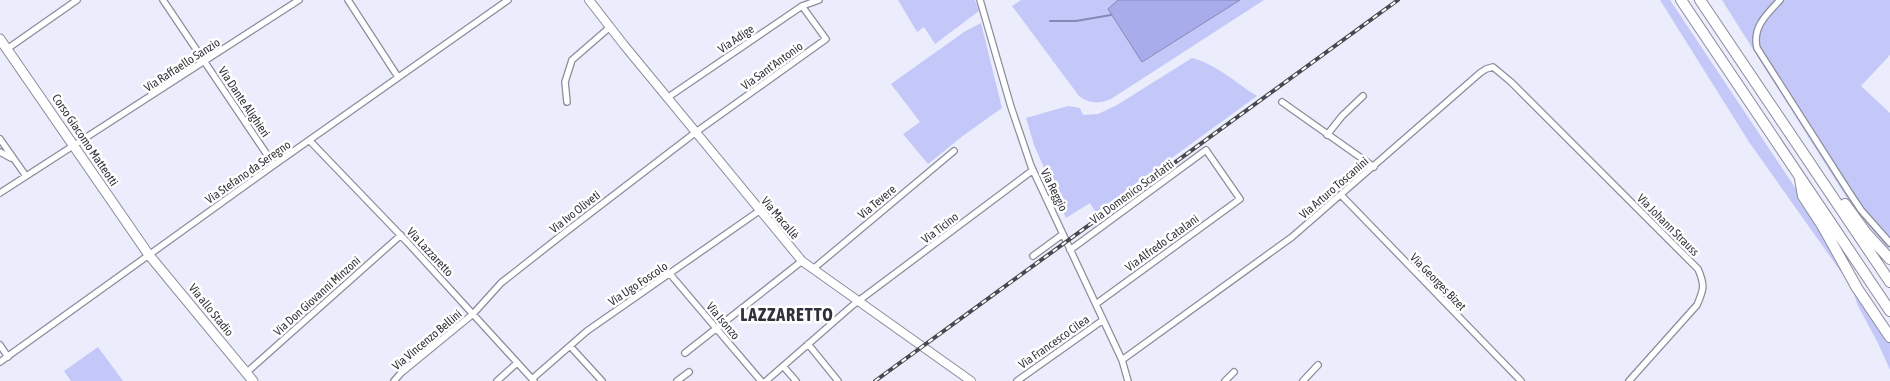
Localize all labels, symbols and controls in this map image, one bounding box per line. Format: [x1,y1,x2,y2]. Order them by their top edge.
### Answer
street label: Via Adige [715,22,757,56]
street label: Via Raffaello Sanzio [141,35,223,95]
street label: Via Sant'Antonio [739,39,806,93]
street label: Via Dante Alighieri [215,64,273,140]
street label: Corso Giacomo Matteotti [49,91,121,189]
street label: Via Stefano da Seregno [203,137,294,207]
street label: Via Arturo Toscanini [1297,154,1371,222]
street label: Via Domenico Scarlatti [1088,157,1176,227]
street label: Via Reggio [1038,166,1070,214]
street label: Via Tevere [855,182,899,222]
street label: Via Ivo Oliveti [547,188,603,236]
street label: Via Johann Strauss [1634,191,1702,259]
street label: Via Macallè [758,194,802,242]
street label: Via Ticino [919,209,961,246]
street label: Via Alfredo Catalani [1122,212,1202,274]
street label: Via Lazzaretto [404,225,456,280]
street label: Via Georges Bizet [1407,250,1469,314]
street label: Via Don Giovanni Minzoni [271,253,363,339]
street label: Via Ugo Foscolo [606,259,671,309]
street label: Via allo Stadio [186,281,237,339]
street label: Via Isonzo [703,299,743,343]
district label: LAZZARETTO [740,304,834,325]
street label: Via Vincenzo Bellini [389,307,465,373]
street label: Via Francesco Cilea [1016,312,1092,372]

